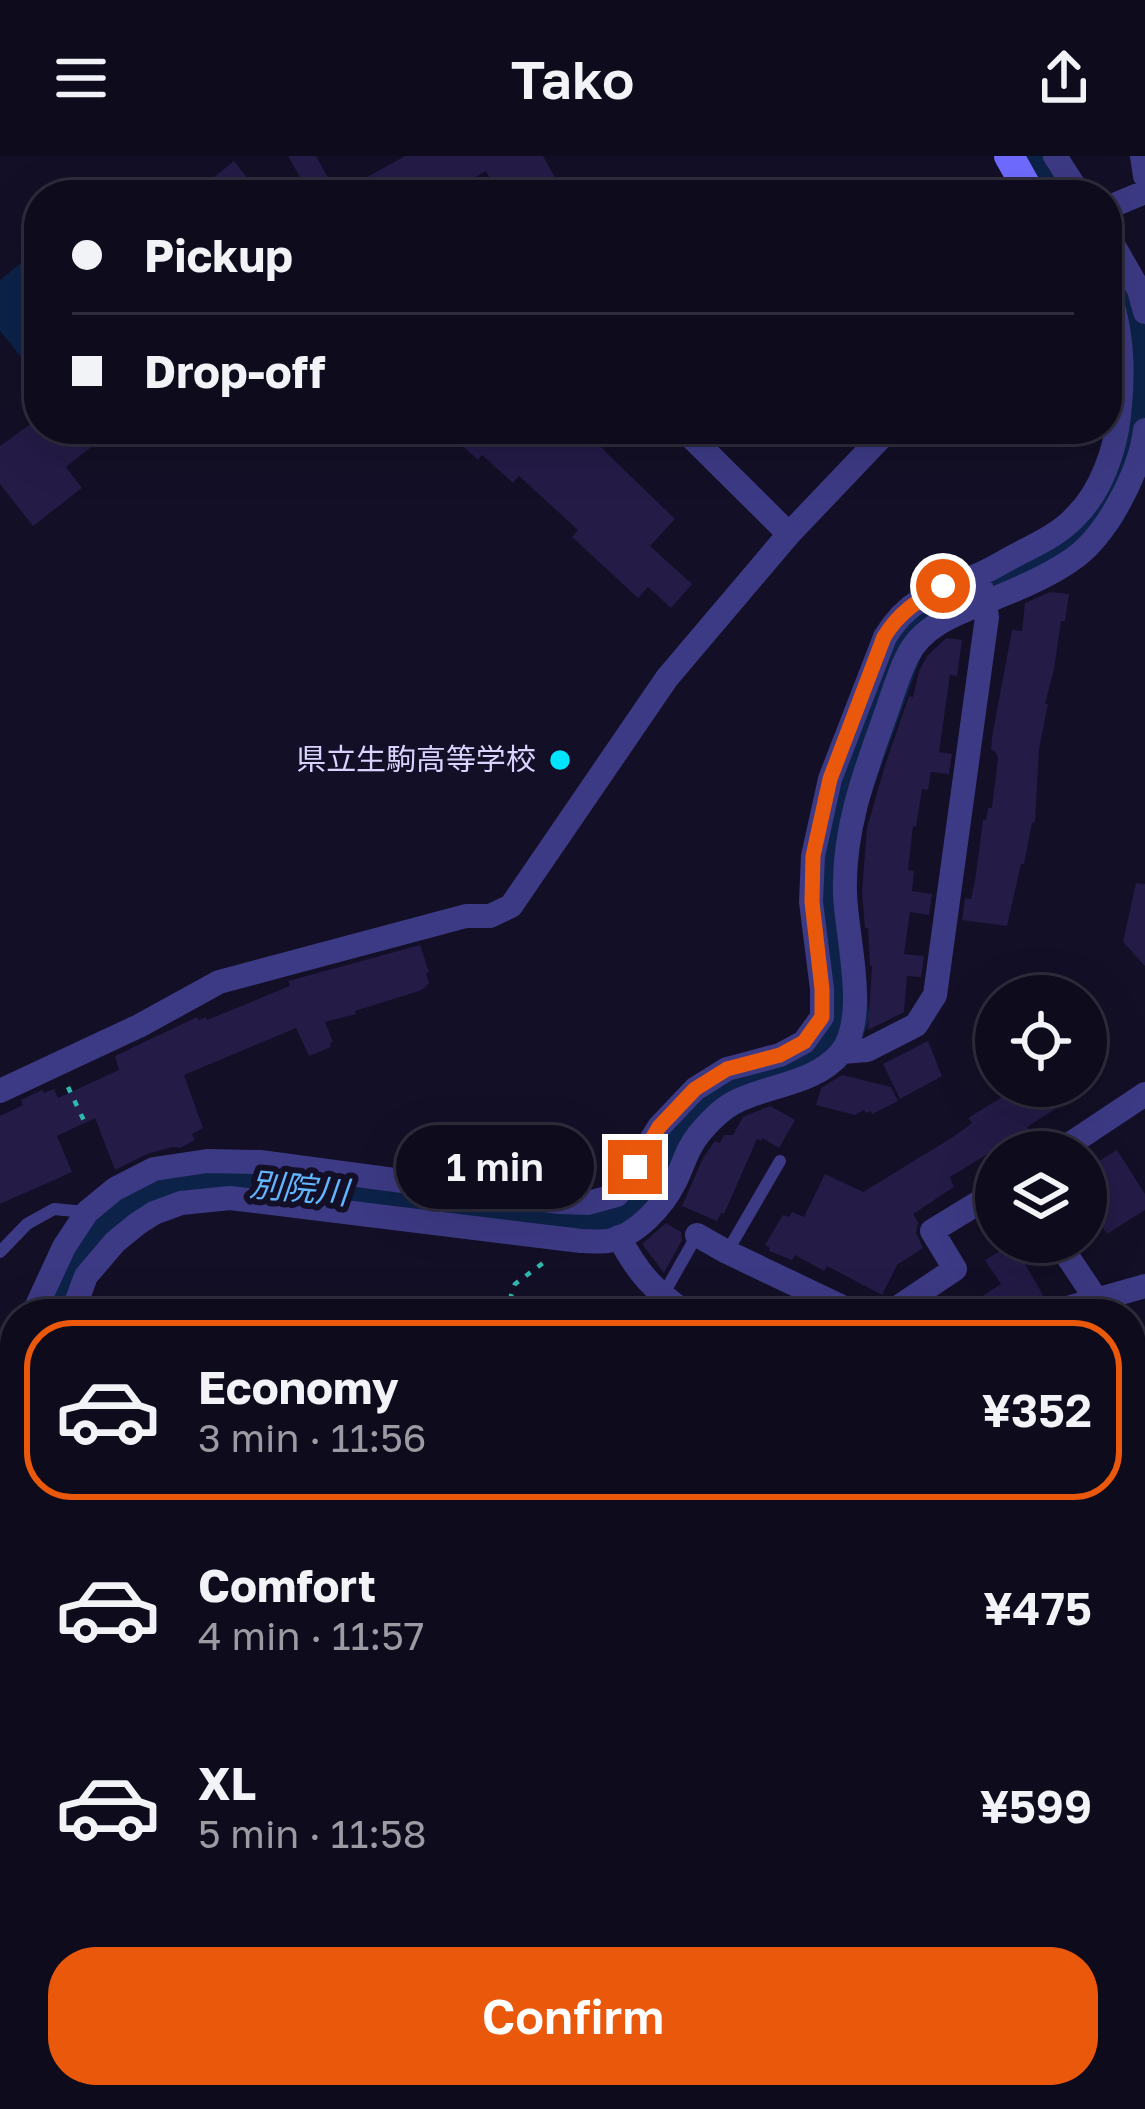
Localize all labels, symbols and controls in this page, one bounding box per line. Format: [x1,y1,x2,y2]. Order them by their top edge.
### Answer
icon: menu [48,45,114,111]
icon: share [1031,45,1097,111]
text: Tako [511,46,634,111]
text: Pickup [144,228,293,282]
text: Drop-off [144,344,325,398]
route start [916,559,970,613]
place label: 県立生駒高等学校 [296,741,536,777]
marker: 県立生駒高等学校 [547,747,573,773]
map controls [975,975,1107,1263]
button: locate [975,975,1107,1107]
callout: 1 min [395,1125,593,1209]
button: layers [975,1131,1107,1263]
route end [608,1140,662,1194]
text: 1 min [446,1143,544,1190]
water label: 別院川 [248,1164,353,1212]
icon: car [54,1356,162,1464]
text: Economy [198,1360,399,1414]
text: ¥352 [982,1383,1092,1437]
text: 3 min · 11:56 [198,1414,426,1461]
icon: car [54,1554,162,1662]
text: Comfort [198,1558,376,1612]
text: ¥475 [983,1581,1092,1635]
text: 4 min · 11:57 [198,1612,425,1659]
icon: car [54,1752,162,1860]
text: XL [198,1756,256,1810]
text: ¥599 [980,1779,1092,1833]
text: 5 min · 11:58 [198,1810,426,1857]
button: Confirm [48,1947,1098,2085]

